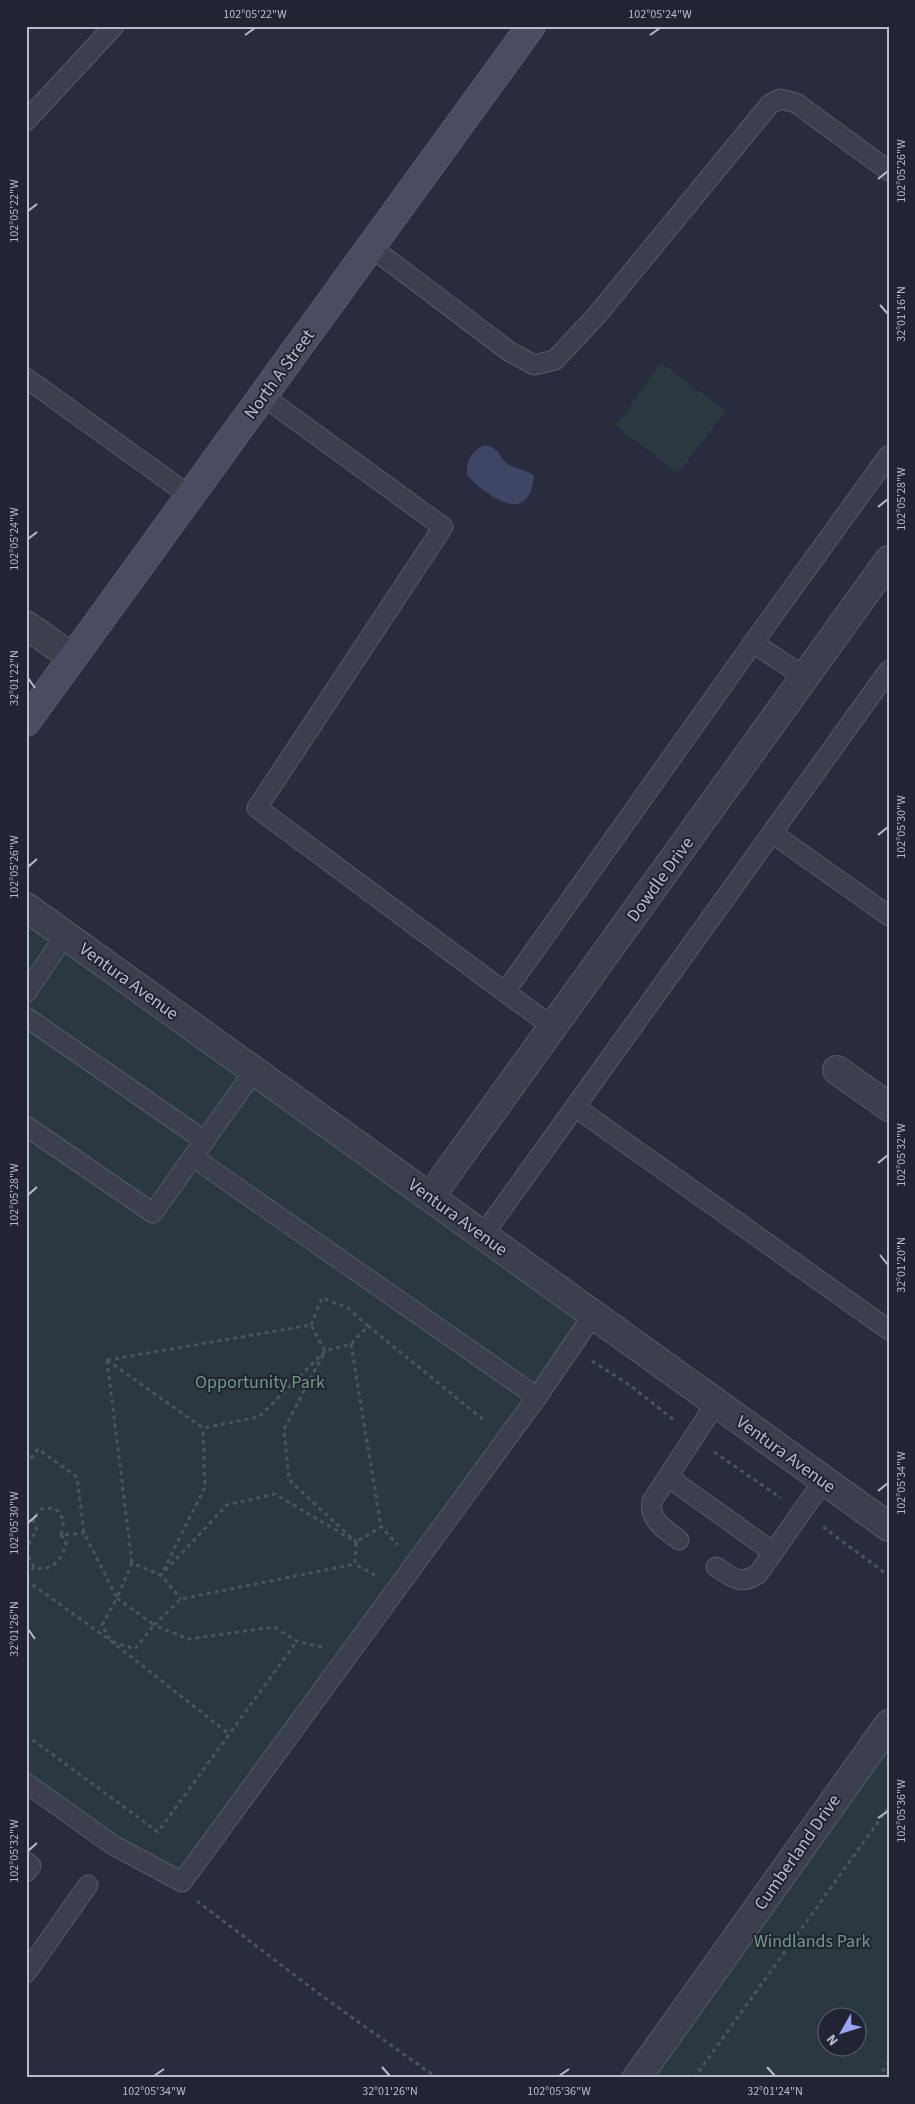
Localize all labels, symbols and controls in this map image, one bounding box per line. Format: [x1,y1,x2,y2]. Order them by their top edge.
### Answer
text: 102°05'22"W [223,6,287,23]
text: 102°05'24"W [628,6,692,23]
text: 102°05'26"W [893,139,910,203]
text: 102°05'22"W [6,179,23,243]
text: 32°01'16"N [893,286,910,342]
street label: North A Street [238,324,321,424]
text: 102°05'28"W [893,467,910,531]
text: 102°05'24"W [6,507,23,571]
text: 32°01'22"N [6,650,23,706]
text: 102°05'30"W [893,795,910,859]
street label: Dowdle Drive [621,832,700,927]
text: 102°05'26"W [6,835,23,899]
street label: Ventura Avenue [74,937,184,1026]
text: 102°05'32"W [893,1123,910,1187]
text: 102°05'28"W [6,1163,23,1227]
street label: Ventura Avenue [403,1173,513,1262]
text: 32°01'20"N [893,1237,910,1293]
park label: Opportunity Park [195,1370,325,1395]
street label: Ventura Avenue [731,1410,841,1499]
text: 102°05'34"W [893,1451,910,1515]
text: 102°05'30"W [6,1491,23,1555]
text: 32°01'26"N [6,1601,23,1657]
text: 102°05'36"W [893,1779,910,1843]
street label: Cumberland Drive [748,1789,847,1915]
text: 102°05'32"W [6,1819,23,1883]
park label: Windlands Park [754,1929,870,1954]
north arrow [818,2006,868,2056]
text: N [822,2030,843,2049]
text: 102°05'34"W [122,2083,186,2100]
text: 32°01'26"N [362,2083,418,2100]
text: 102°05'36"W [527,2083,591,2100]
text: 32°01'24"N [747,2083,803,2100]

